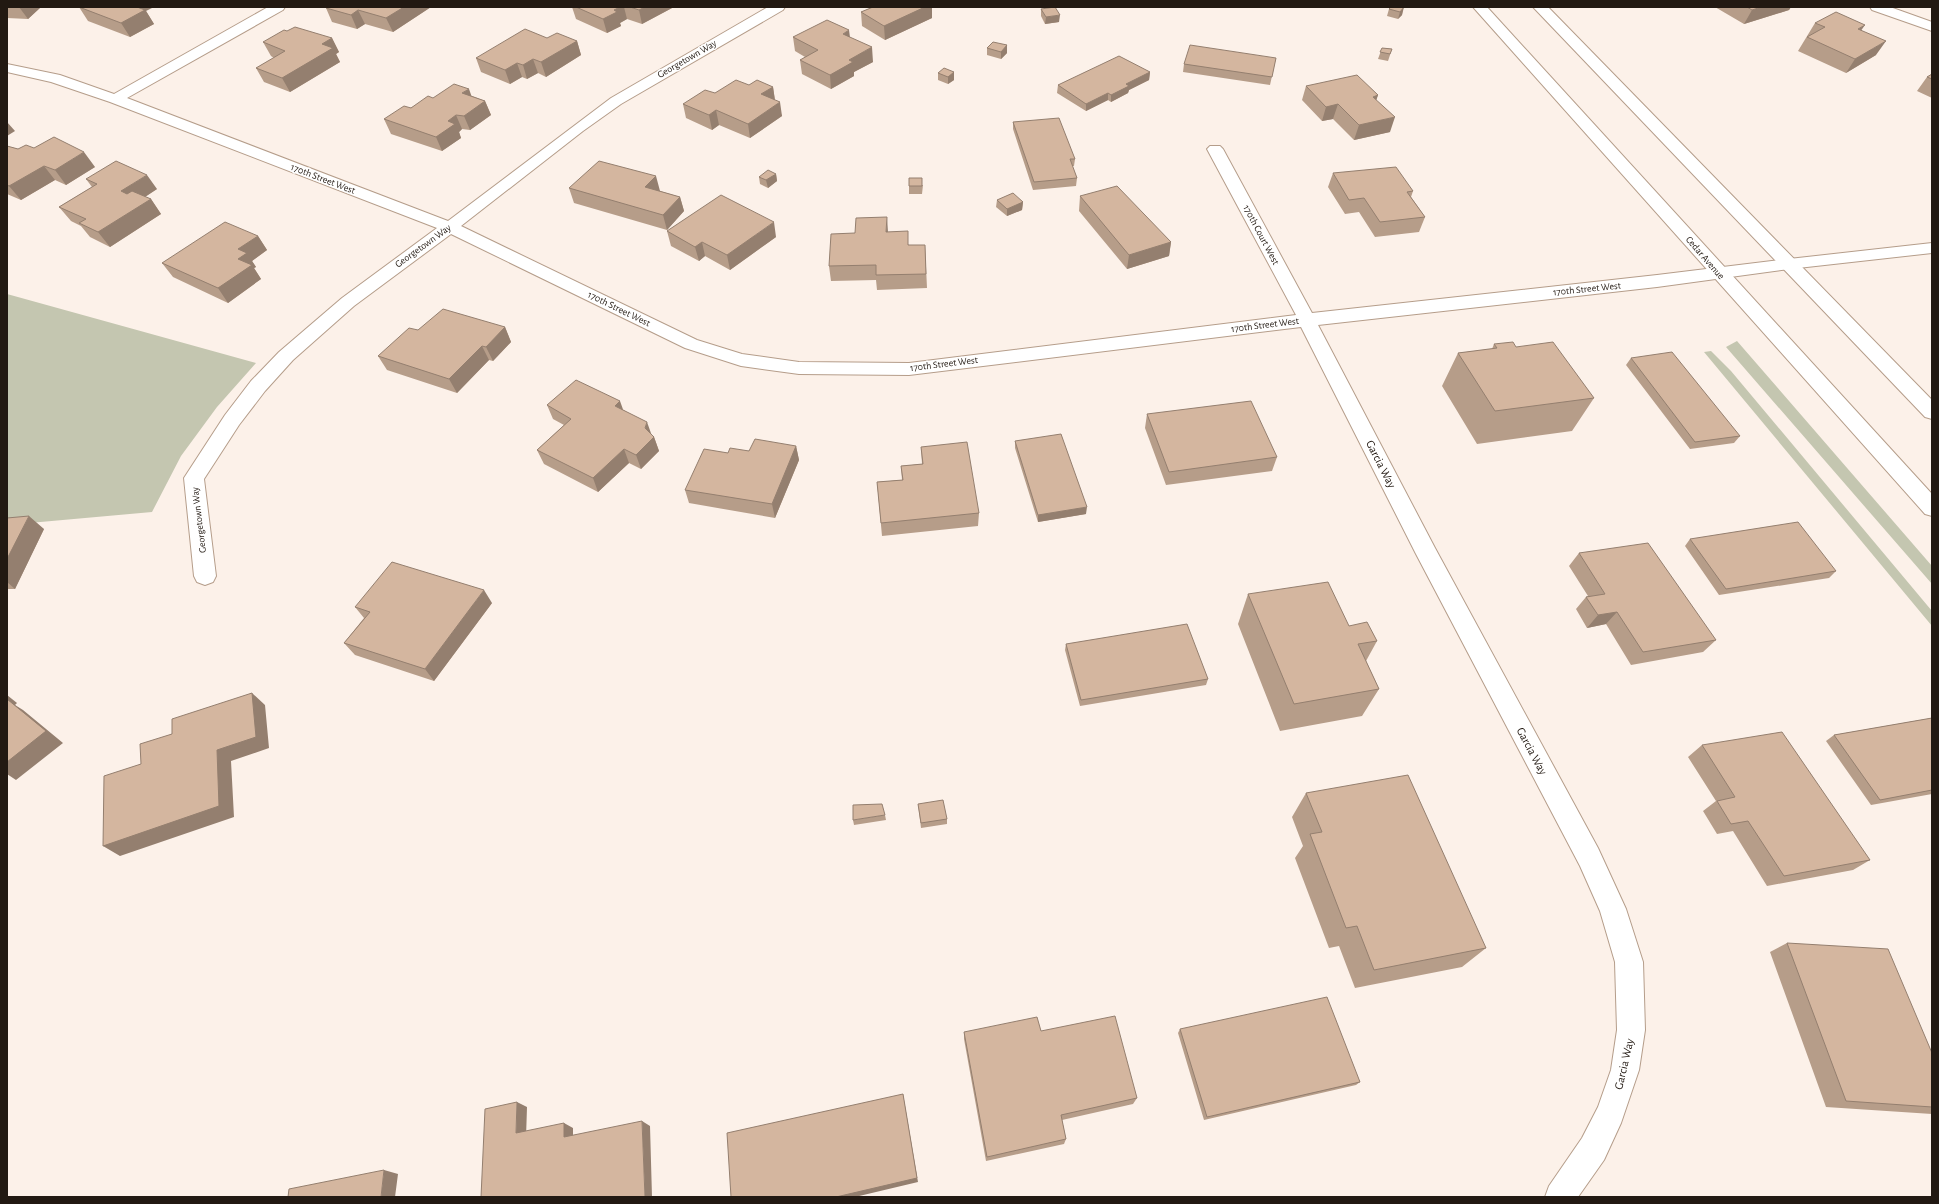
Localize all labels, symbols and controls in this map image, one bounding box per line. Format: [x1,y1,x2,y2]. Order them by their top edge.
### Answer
street label: Georgetown Way [656,38,719,80]
street label: 170th Street West [289,162,357,196]
street label: 170th Court West [1241,204,1281,267]
street label: Georgetown Way [393,222,453,270]
street label: Cedar Avenue [1684,235,1727,282]
street label: 170th Street West [1553,280,1622,298]
street label: 170th Street West [586,290,653,329]
street label: 170th Street West [1231,316,1300,334]
street label: 170th Street West [910,355,979,373]
street label: Garcia Way [1363,438,1398,490]
street label: Georgetown Way [190,486,208,554]
street label: Garcia Way [1514,725,1550,777]
street label: Garcia Way [1612,1037,1637,1091]

